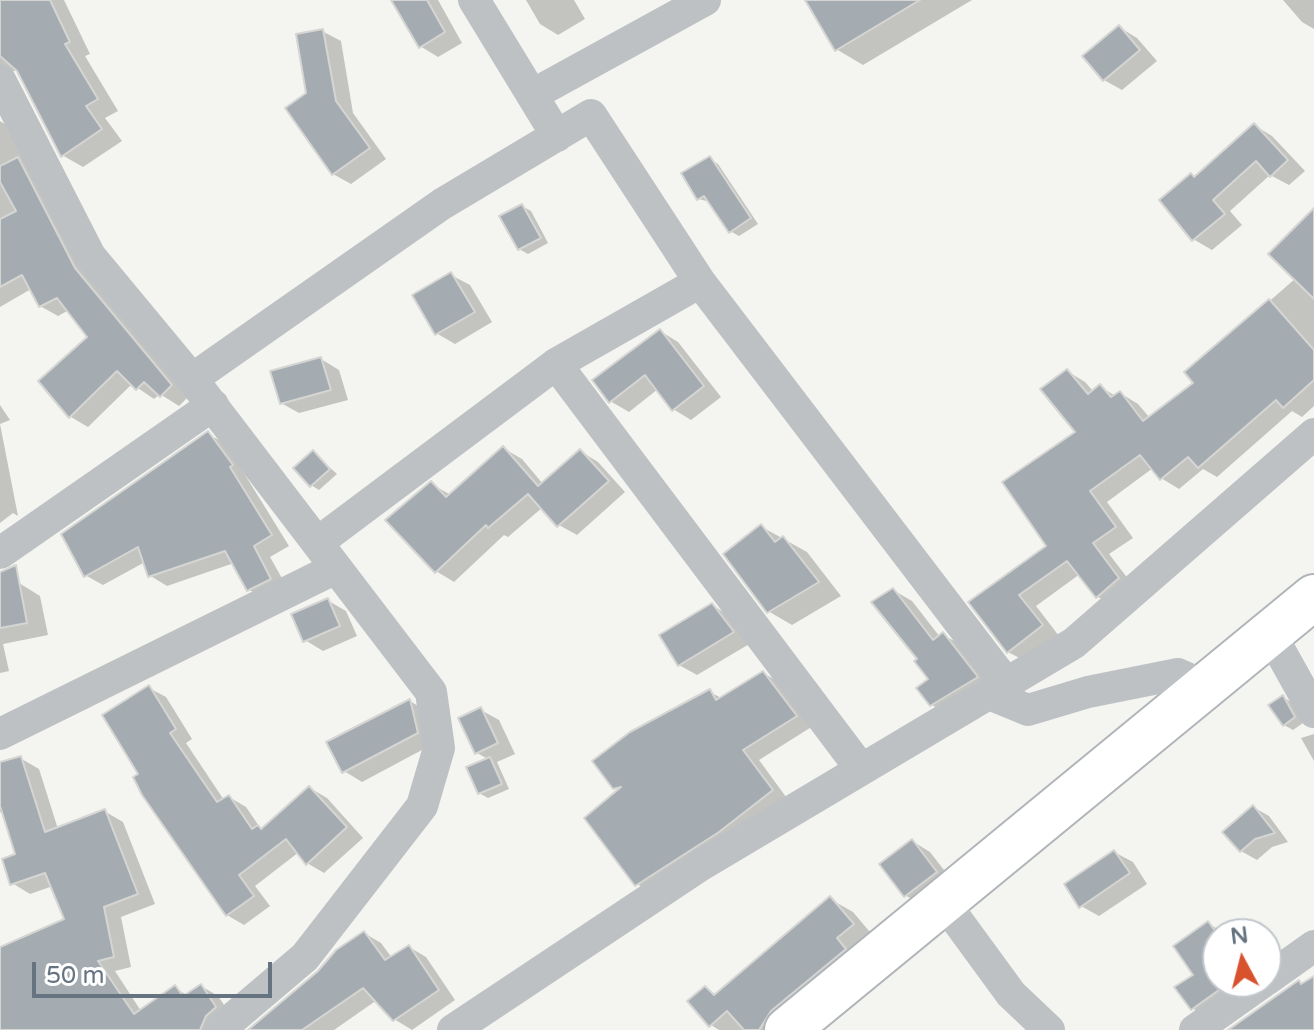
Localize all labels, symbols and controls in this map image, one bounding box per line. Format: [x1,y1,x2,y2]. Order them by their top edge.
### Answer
north arrow [1202,918,1282,998]
text: N [1229,922,1250,950]
scale bar [36,946,276,996]
text: 50 m [46,961,104,990]

